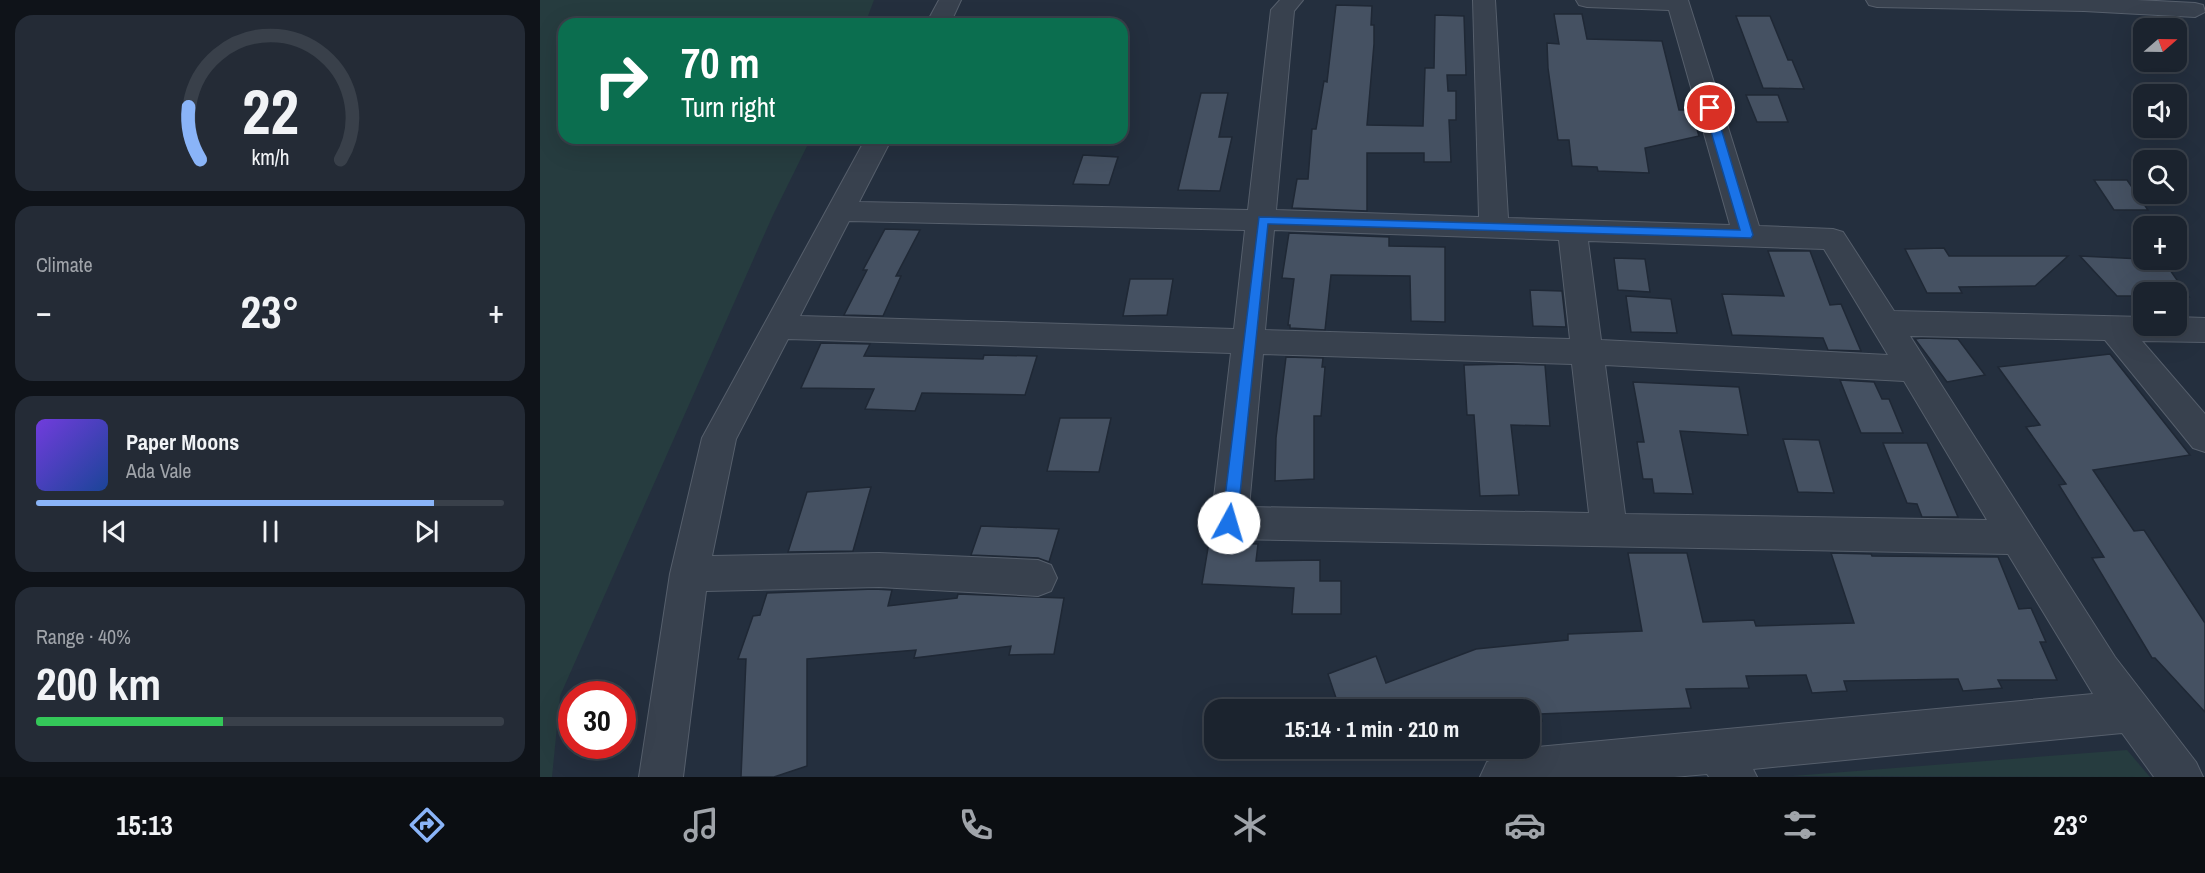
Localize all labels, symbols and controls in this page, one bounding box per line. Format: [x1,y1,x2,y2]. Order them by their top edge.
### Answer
north arrow [2133,18,2187,72]
map controls [2133,18,2187,336]
text: 70 m [681,35,760,91]
icon: right [582,42,660,120]
text: 22 [242,69,298,153]
pin [1684,82,1735,133]
button: sound [2133,84,2187,138]
text: Turn right [681,89,775,125]
icon: arrive [1693,91,1726,124]
text: km/h [251,143,289,172]
button: search [2133,150,2187,204]
button: + [2133,216,2187,270]
text: Climate [36,251,93,278]
text: 23° [240,281,300,342]
button: − [2133,282,2187,336]
text: − [36,289,52,333]
text: + [488,289,504,333]
text: Paper Moons [126,427,239,457]
text: Ada Vale [126,457,191,484]
position arrow [1197,491,1261,555]
icon: previous [98,515,131,548]
icon: pause [254,515,287,548]
icon: next [410,515,443,548]
text: Range · 40% [36,623,131,650]
text: 200 km [36,653,161,714]
speed limit sign: 30 [558,681,636,759]
text: 15:14 · 1 min · 210 m [1285,714,1459,744]
icon: directions [406,804,448,846]
icon: music [680,804,722,846]
icon: phone [955,804,997,846]
icon: climate [1229,804,1271,846]
icon: car [1504,804,1546,846]
icon: filters [1779,804,1821,846]
text: 15:13 [116,807,173,843]
text: 23° [2053,807,2089,843]

